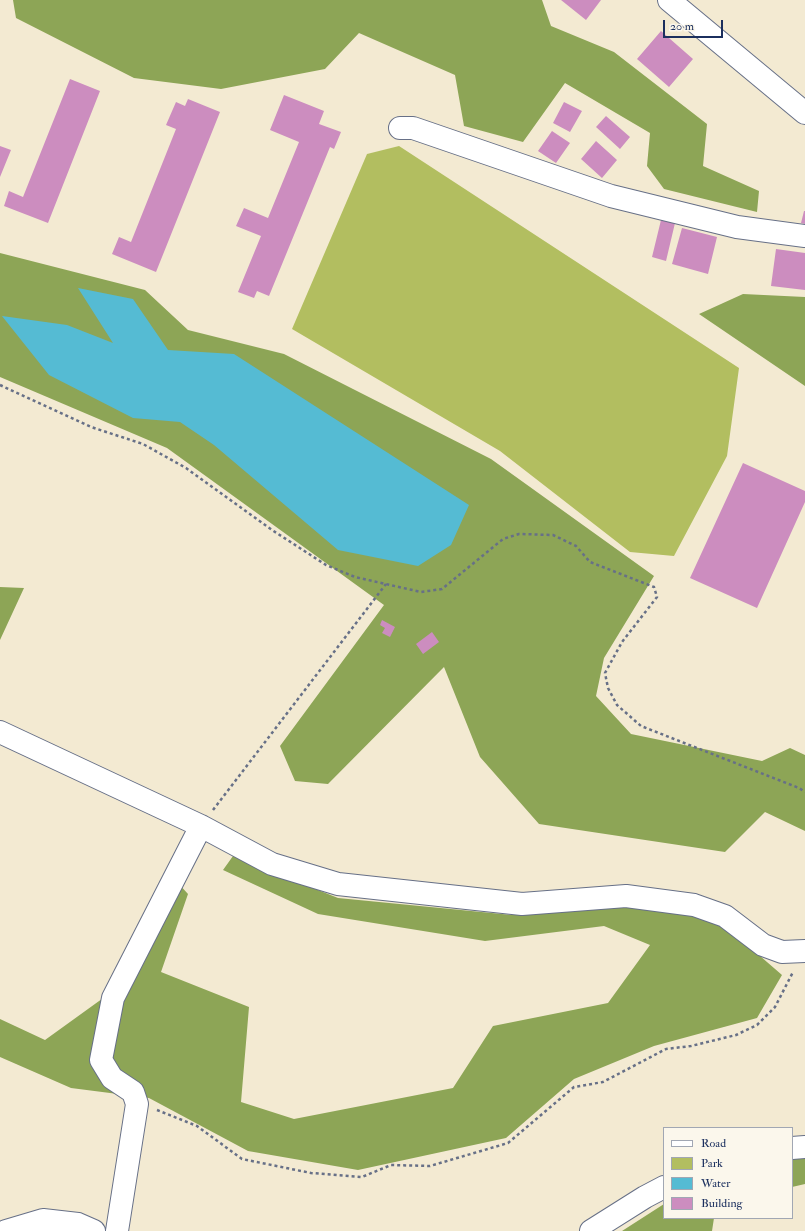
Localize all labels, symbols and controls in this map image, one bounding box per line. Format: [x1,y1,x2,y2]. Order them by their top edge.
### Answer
scale bar [665,12,725,38]
text: 20 m [670,19,694,34]
legend [663,1127,793,1219]
text: Road [701,1136,726,1151]
text: Park [701,1156,723,1171]
text: Water [701,1176,730,1191]
text: Building [701,1196,742,1211]

